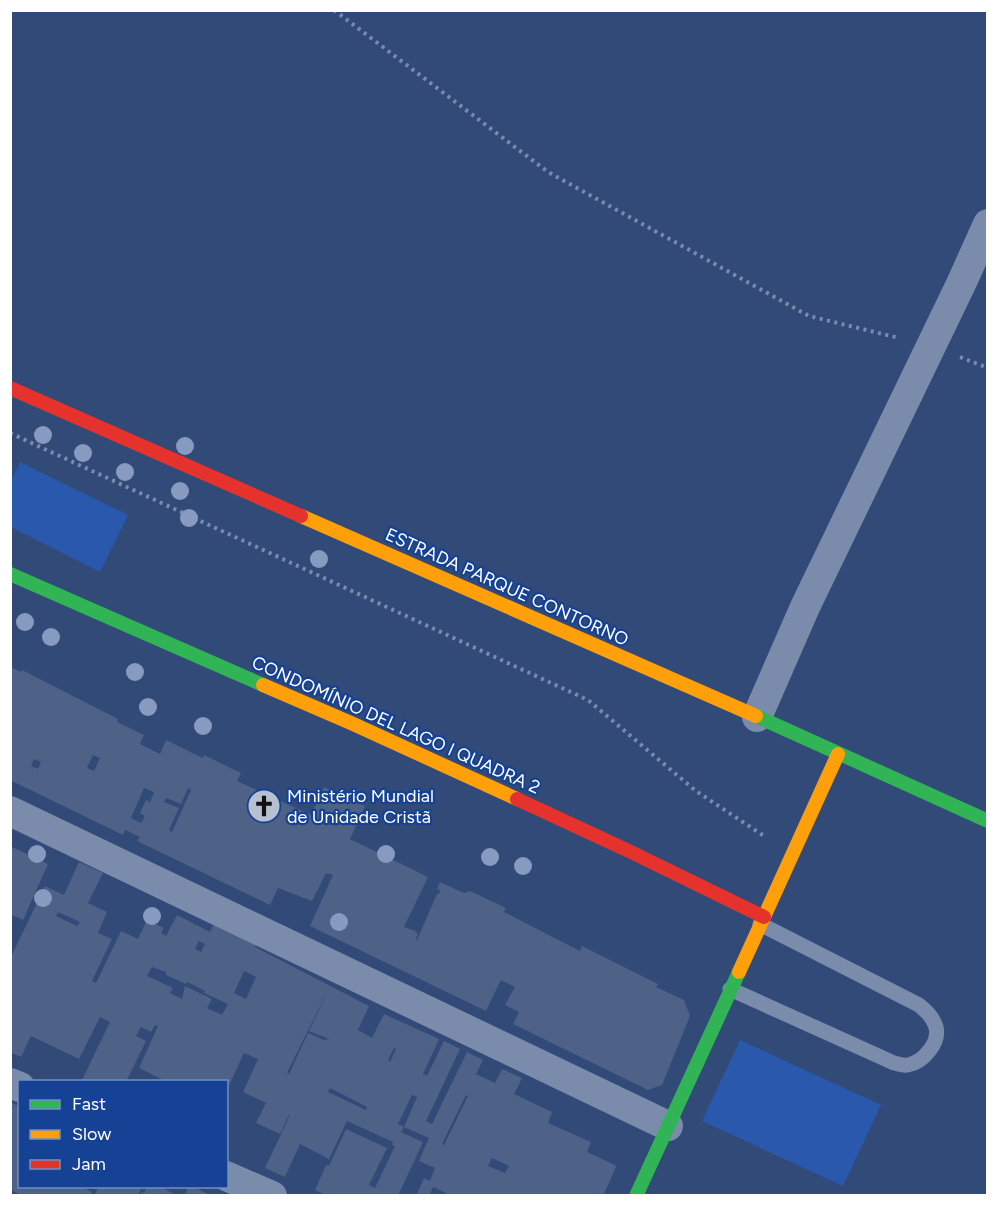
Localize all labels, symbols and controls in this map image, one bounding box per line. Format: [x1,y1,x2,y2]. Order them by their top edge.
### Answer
street label: ESTRADA PARQUE CONTORNO [382,523,632,651]
street label: CONDOMÍNIO DEL LAGO I QUADRA 2 [248,651,544,799]
place label: Ministério Mundial de Unidade Cristã [287,785,434,828]
church icon: Ministério Mundial de Unidade Cristã [246,788,282,824]
legend [18,1080,228,1188]
text: Fast [72,1093,106,1115]
text: Slow [72,1123,111,1145]
text: Jam [72,1153,106,1175]

